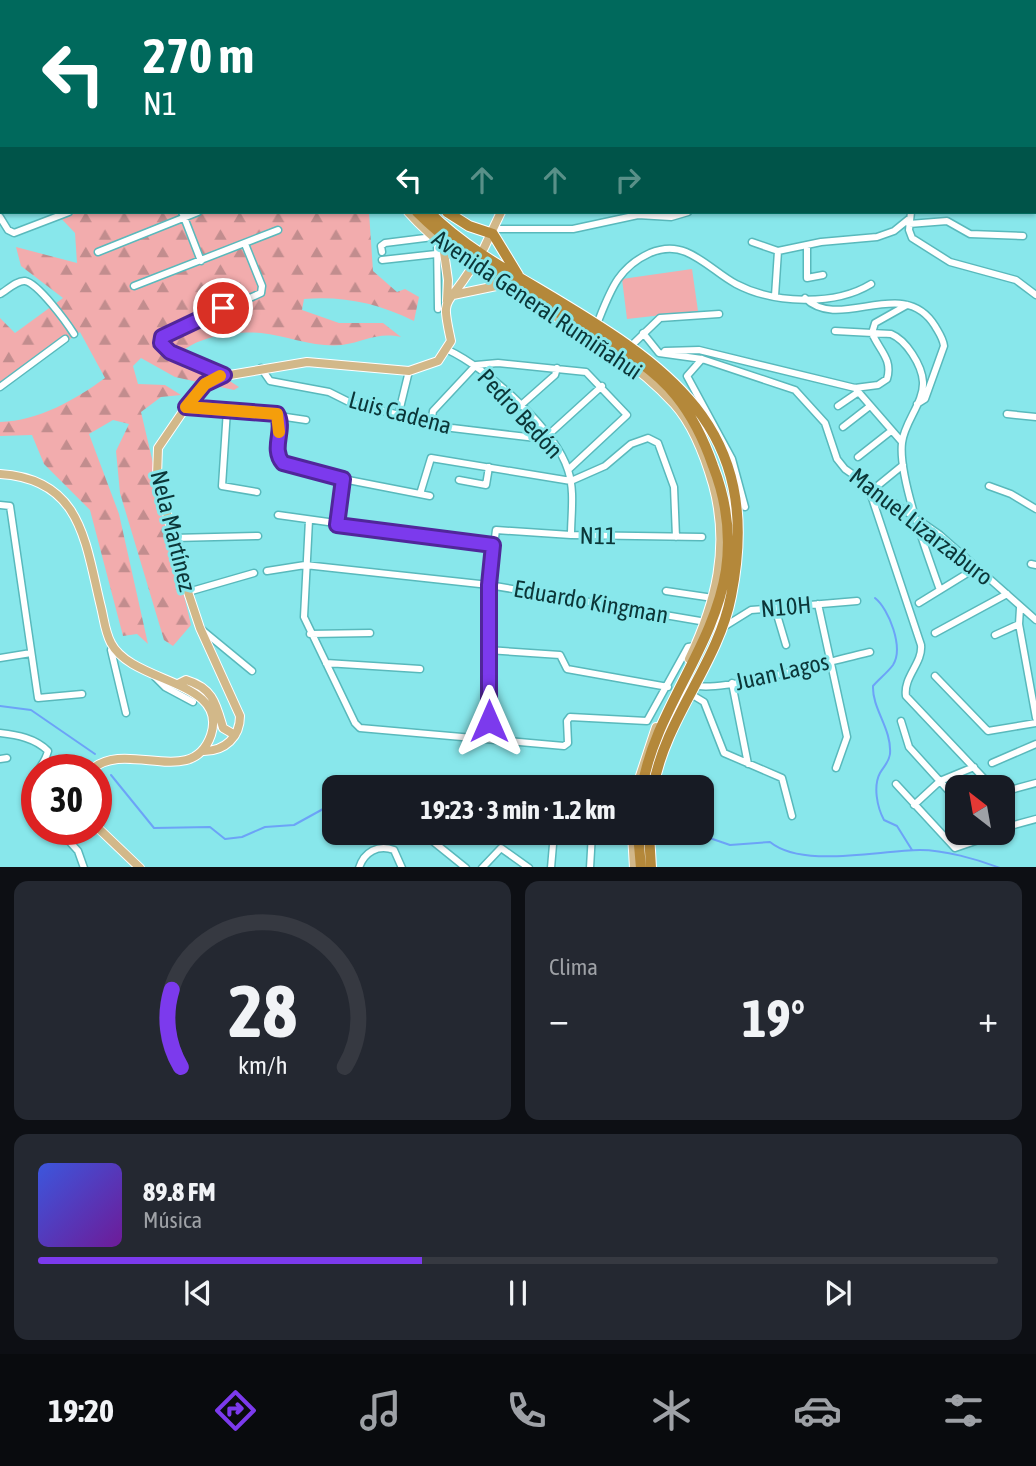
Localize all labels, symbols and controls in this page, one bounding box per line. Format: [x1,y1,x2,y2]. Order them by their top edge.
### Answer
text: 270 m [143,27,254,83]
icon: left [28,28,119,119]
text: N1 [143,85,177,122]
icon: left [390,161,428,199]
icon: ahead [463,161,501,199]
icon: ahead [536,161,574,199]
icon: right [609,161,647,199]
street label: Avenida General Rumiñahui [427,224,647,385]
pin [193,278,253,338]
icon: arrive [204,289,242,327]
street label: Pedro Bedón [472,364,568,464]
street label: Luis Cadena [346,386,454,439]
street label: Manuel Lizarzaburo [845,462,998,591]
street label: Nela Martínez [145,468,202,594]
street label: N11 [579,522,617,549]
street label: Eduardo Kingman [512,575,671,628]
street label: N10H [760,591,812,622]
street label: Juan Lagos [732,648,831,695]
position arrow [452,684,526,758]
speed limit sign: 30 [21,754,112,845]
north arrow [945,775,1015,845]
map controls [945,775,1015,845]
text: 19:23 · 3 min · 1.2 km [421,795,615,825]
text: Clima [549,954,598,980]
text: 28 [228,969,297,1052]
text: 19° [742,988,805,1048]
text: − [549,997,569,1040]
text: + [978,997,998,1040]
text: km/h [238,1050,287,1078]
text: 89.8 FM [143,1177,216,1207]
text: Música [143,1207,202,1233]
icon: previous [179,1274,217,1312]
icon: pause [499,1274,537,1312]
icon: next [819,1274,857,1312]
icon: directions [211,1386,260,1435]
icon: music [356,1386,405,1435]
icon: phone [502,1386,551,1435]
icon: climate [647,1386,696,1435]
icon: car [793,1386,842,1435]
icon: filters [939,1386,988,1435]
text: 19:20 [48,1392,114,1429]

